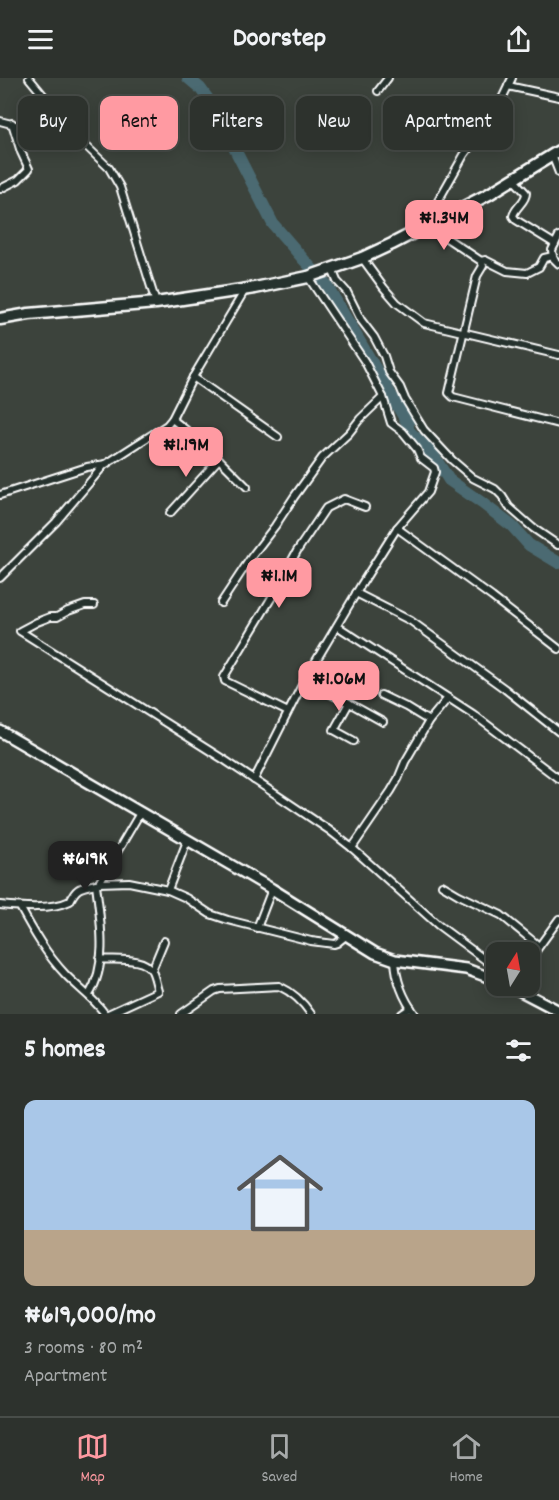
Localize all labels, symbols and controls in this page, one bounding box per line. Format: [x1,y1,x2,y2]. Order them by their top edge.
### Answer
text: Doorstep [233,20,326,59]
icon: menu [24,23,57,56]
icon: share [502,23,535,56]
chip: Buy [18,96,88,150]
chip: Rent [100,96,178,150]
chip: Filters [190,96,284,150]
chip: New [296,96,371,150]
chip: Apartment [383,96,513,150]
pin: ₦1.34M [395,200,493,251]
text: ₦1.34M [419,205,469,233]
pin: ₦1.19M [137,427,235,478]
text: ₦1.19M [163,432,209,460]
pin: ₦1.1M [237,558,321,609]
text: ₦1.1M [261,563,297,591]
pin: ₦1.06M [290,661,388,712]
text: ₦1.06M [312,666,366,694]
pin: ₦619K [43,841,127,892]
text: ₦619K [62,846,108,874]
north arrow [486,942,540,996]
map controls [486,942,540,996]
text: 5 homes [24,1032,106,1069]
icon: filters [502,1034,535,1067]
icon: home [226,1139,334,1247]
text: ₦619,000/mo [24,1298,156,1335]
text: 3 rooms · 80 m² [24,1335,143,1363]
text: Apartment [24,1363,107,1391]
tab: Map [76,1430,109,1489]
tab: Saved [261,1430,297,1489]
tab: Home [449,1430,483,1489]

